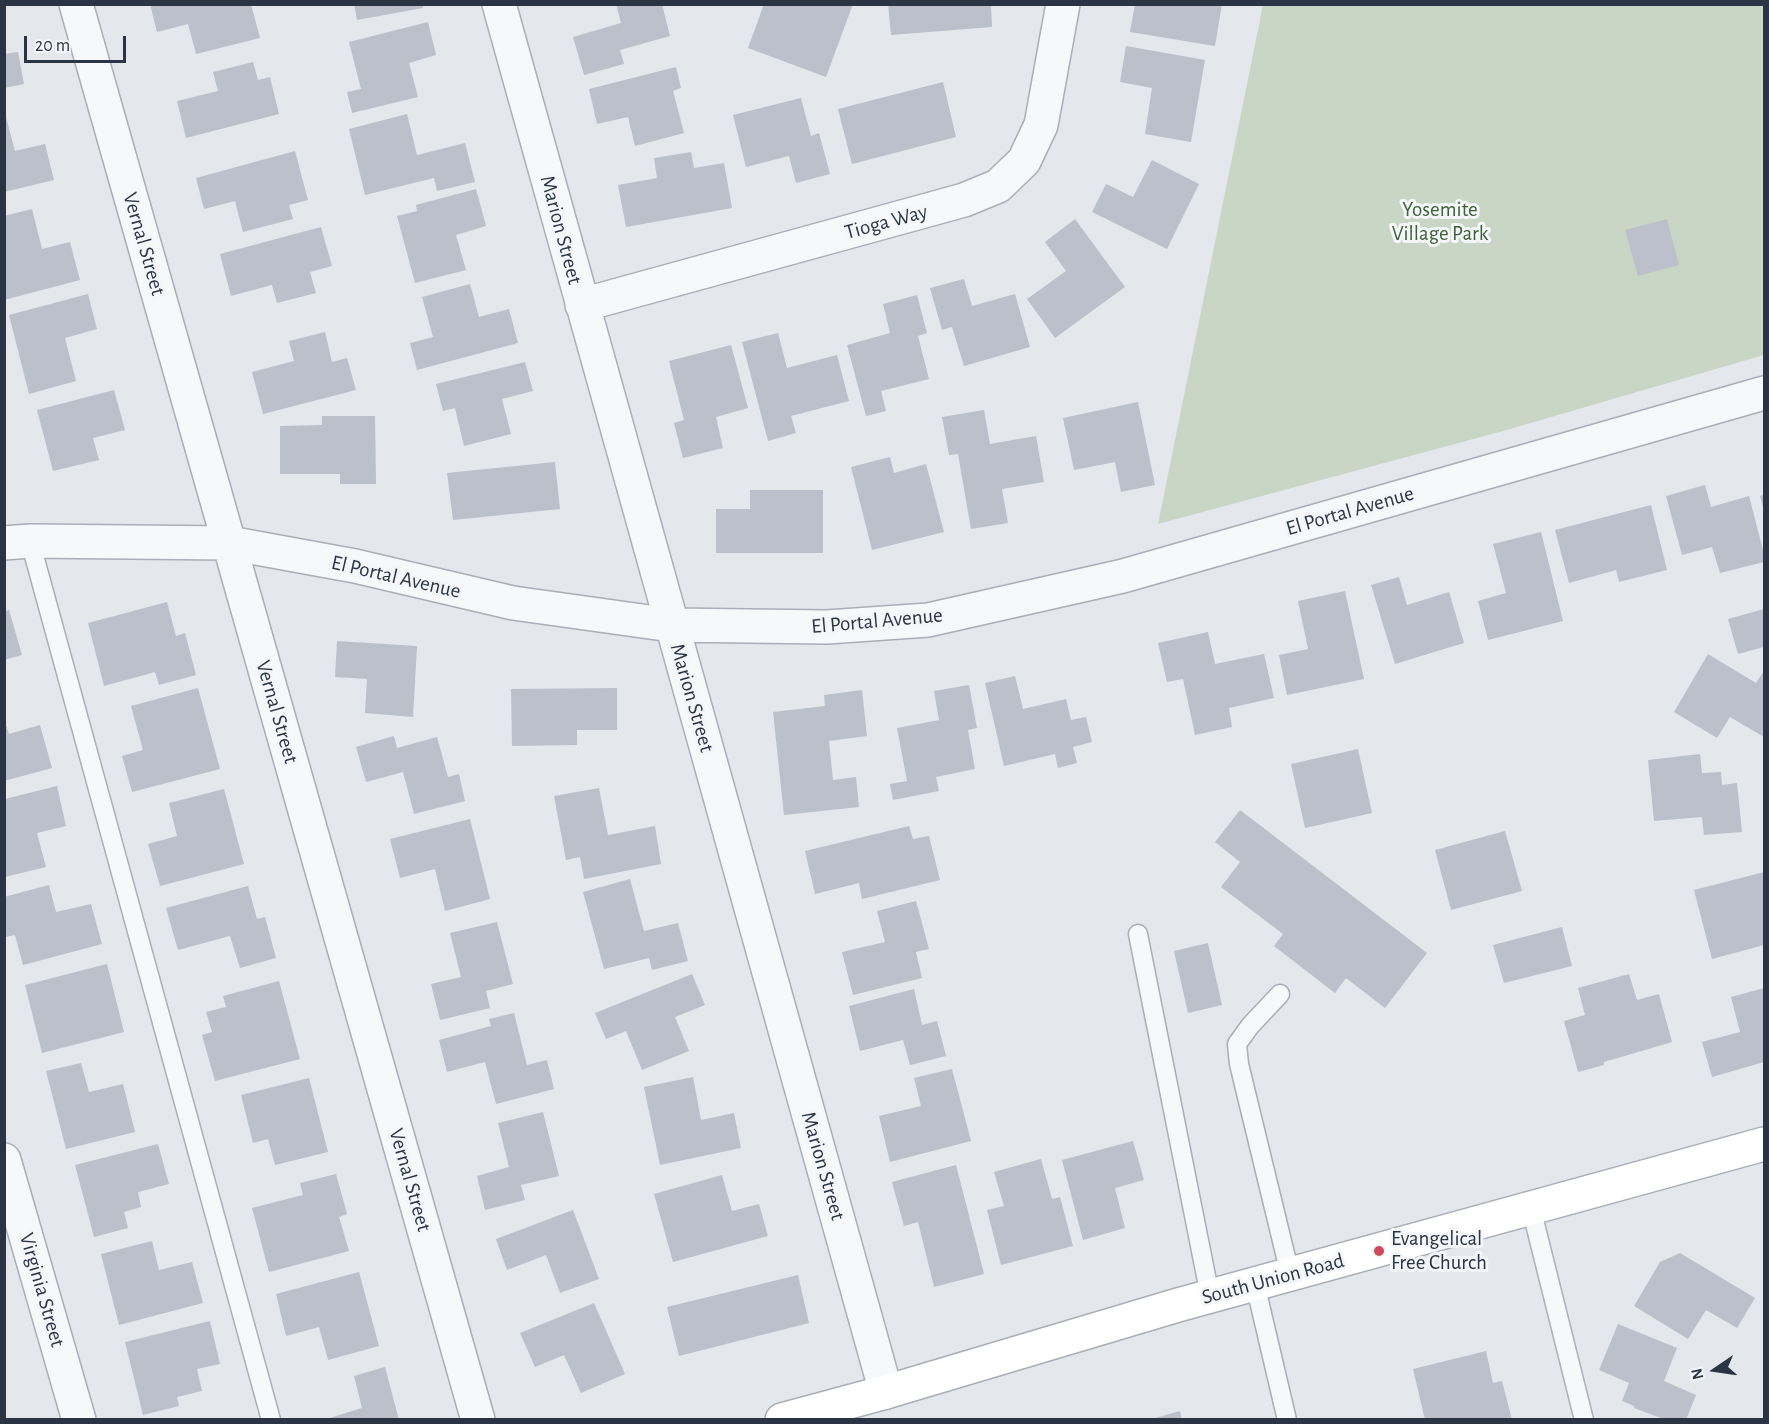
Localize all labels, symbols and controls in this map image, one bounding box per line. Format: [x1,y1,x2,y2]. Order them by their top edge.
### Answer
scale bar [27,24,129,62]
text: 20 m [35,37,70,55]
street label: Marion Street [534,173,588,287]
street label: Vernal Street [117,190,171,298]
park label: Yosemite Village Park [1392,197,1488,247]
street label: Tioga Way [842,199,930,245]
street label: El Portal Avenue [1283,481,1417,541]
street label: El Portal Avenue [329,550,463,604]
street label: El Portal Avenue [810,603,944,639]
street label: Marion Street [665,641,719,755]
street label: Vernal Street [250,658,304,766]
street label: Marion Street [796,1109,850,1223]
street label: Vernal Street [383,1126,437,1234]
place label: Evangelical Free Church [1391,1226,1487,1276]
street label: Virginia Street [14,1230,70,1350]
marker: Evangelical Free Church [1372,1244,1386,1258]
street label: South Union Road [1199,1248,1347,1310]
north arrow [1685,1340,1745,1400]
text: N [1688,1367,1707,1381]

